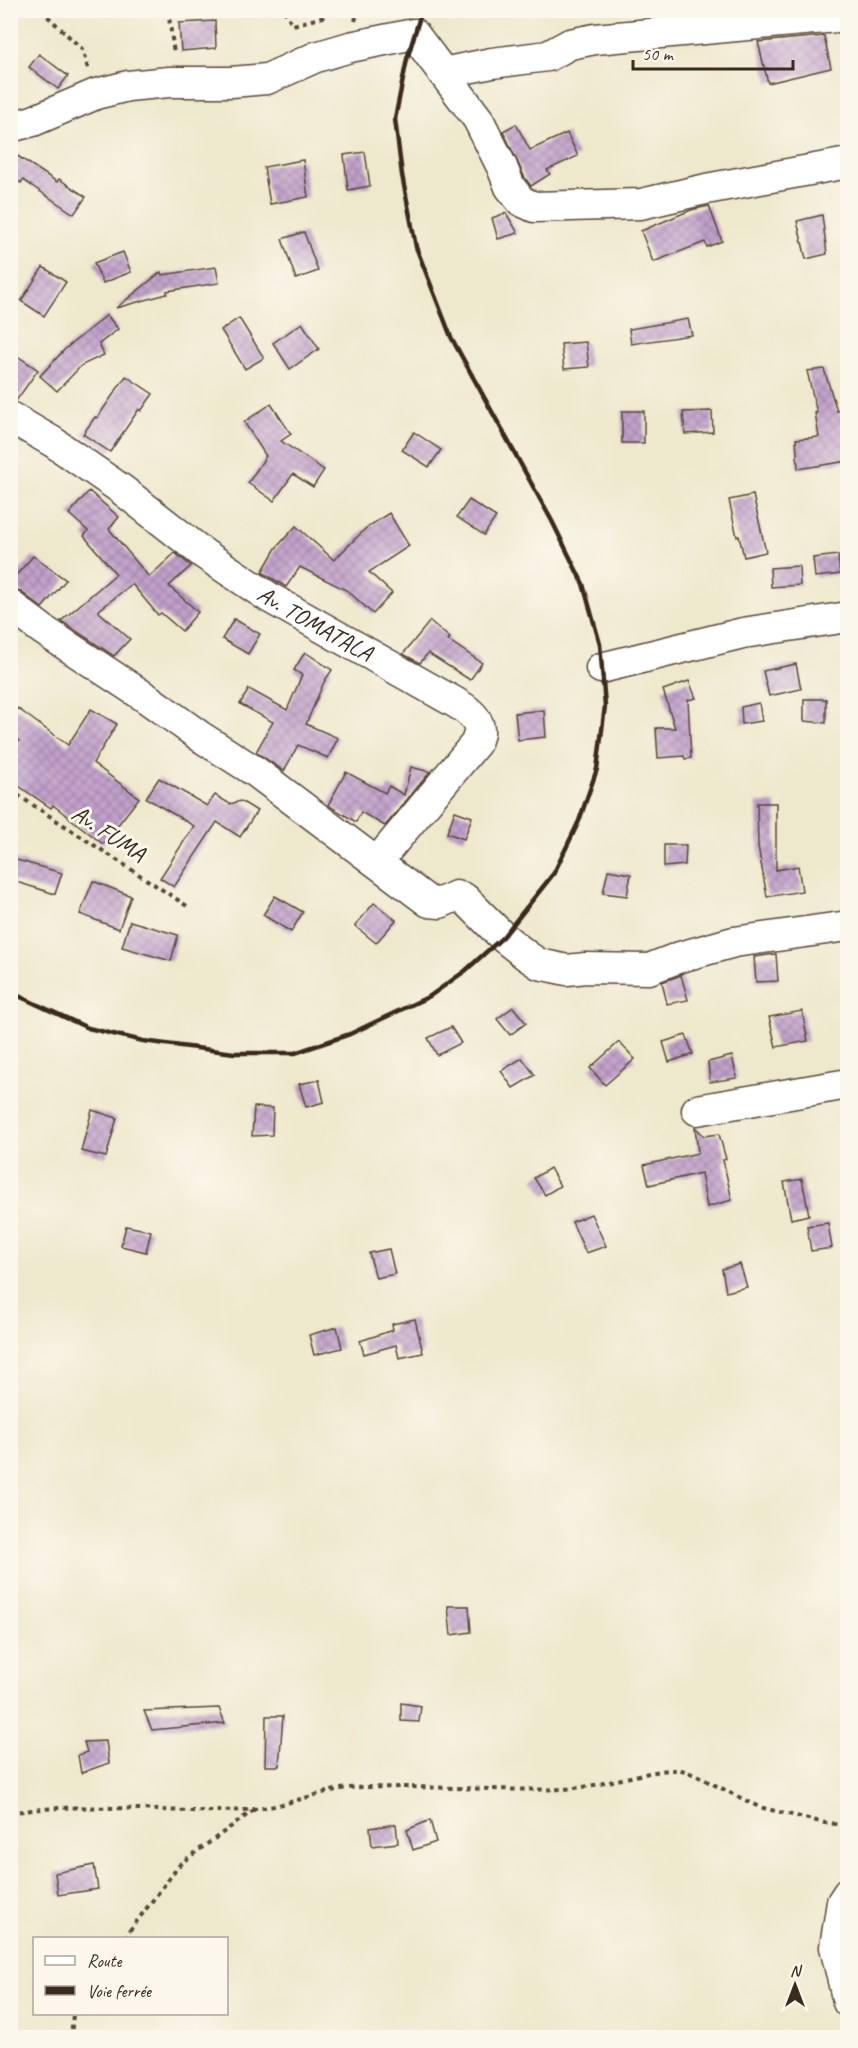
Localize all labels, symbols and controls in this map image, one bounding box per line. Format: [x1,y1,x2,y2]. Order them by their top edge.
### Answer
scale bar [633,33,794,71]
text: 50 m [642,43,675,65]
street label: Av. TOMATALA [252,579,379,668]
street label: Av. FUMA [66,798,152,868]
legend [33,1937,228,2015]
text: Route [87,1950,122,1972]
north arrow [765,1955,825,2015]
text: N [790,1961,803,1981]
text: Voie ferrée [87,1980,152,2002]

